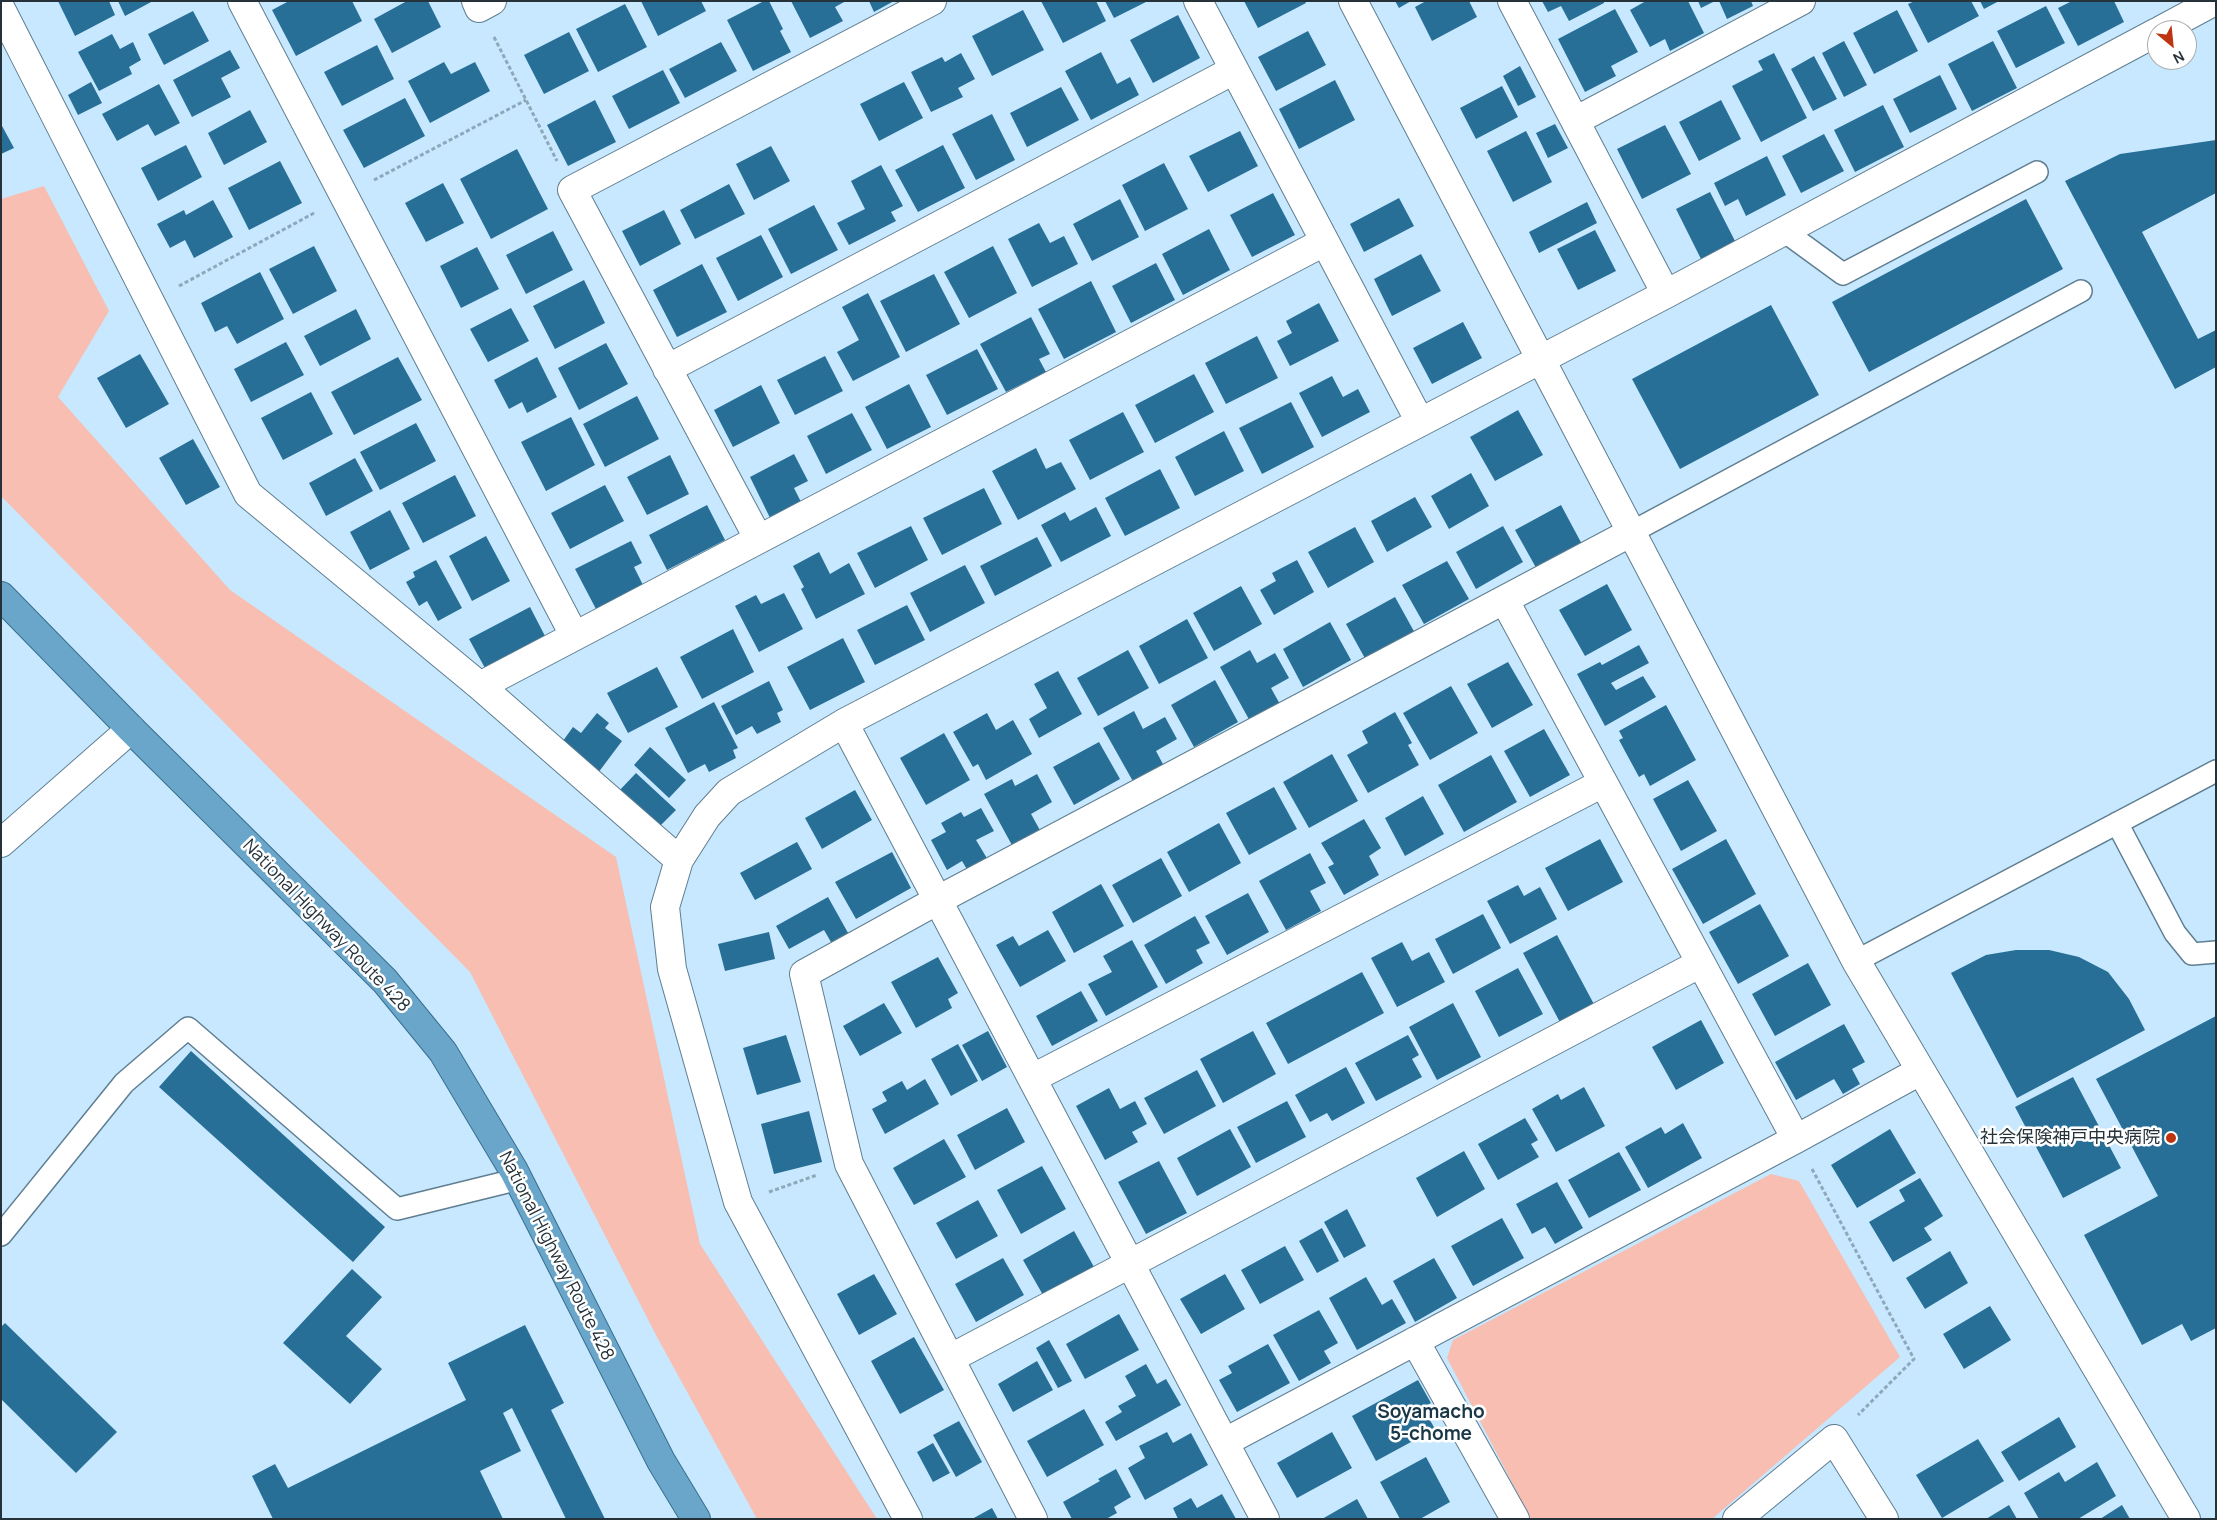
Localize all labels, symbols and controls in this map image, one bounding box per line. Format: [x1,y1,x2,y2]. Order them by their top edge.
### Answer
north arrow [2147,20,2197,70]
text: N [2170,47,2188,69]
street label: National Highway Route 428 [238,835,414,1017]
place label: 社会保険神戸中央病院 [1980,1127,2160,1149]
marker: 社会保険神戸中央病院 [2164,1131,2178,1145]
street label: National Highway Route 428 [494,1148,618,1364]
district label: Soyamacho 5-chome [1377,1402,1485,1446]

